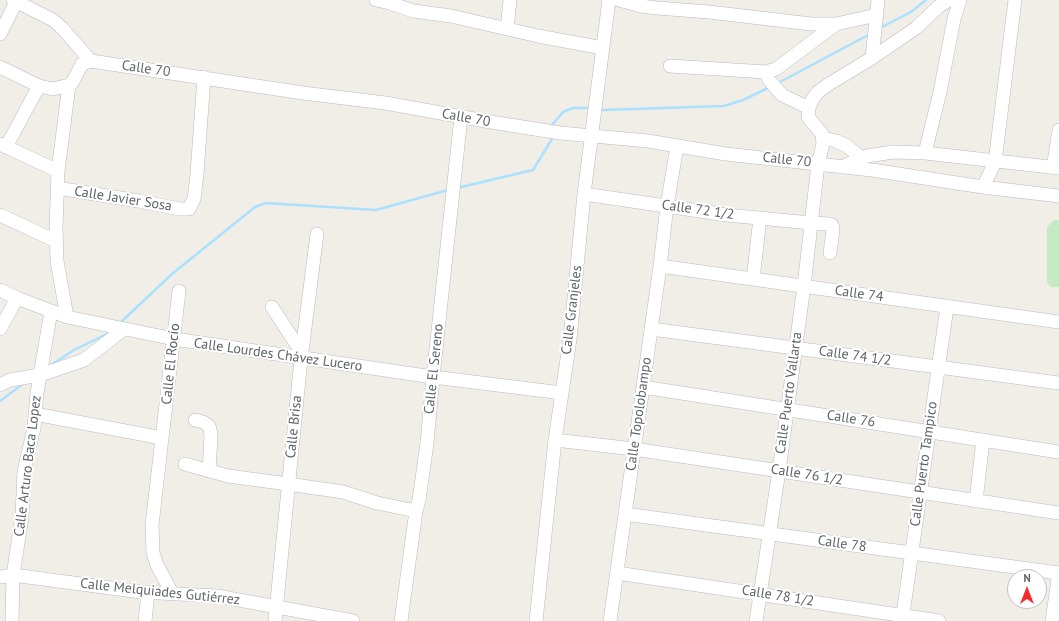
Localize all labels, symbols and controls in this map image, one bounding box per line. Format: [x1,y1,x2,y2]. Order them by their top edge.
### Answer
street label: Calle 70 [121,57,171,81]
street label: Calle 70 [440,105,492,131]
street label: Calle 70 [762,149,812,171]
street label: Calle Javier Sosa [73,183,173,215]
street label: Calle 72 1/2 [661,197,735,223]
street label: Calle Granjeles [558,265,586,355]
street label: Calle 74 [834,282,884,306]
street label: Calle El Rocío [158,322,184,406]
street label: Calle El Sereno [421,323,447,415]
street label: Calle Puerto Vallarta [772,331,806,455]
street label: Calle Lourdes Chávez Lucero [193,335,363,375]
street label: Calle 74 1/2 [818,343,892,369]
street label: Calle Topolobampo [623,356,655,472]
street label: Calle Arturo Baca Lopez [11,394,45,538]
street label: Calle Brisa [282,395,306,459]
street label: Calle Puerto Tampico [907,400,941,528]
street label: Calle 76 [825,407,877,431]
street label: Calle 76 1/2 [770,461,844,489]
street label: Calle 78 [817,532,867,556]
north arrow [1007,569,1047,609]
text: N [1023,571,1031,585]
street label: Calle Melquiades Gutiérrez [79,575,241,609]
street label: Calle 78 1/2 [741,582,815,610]

